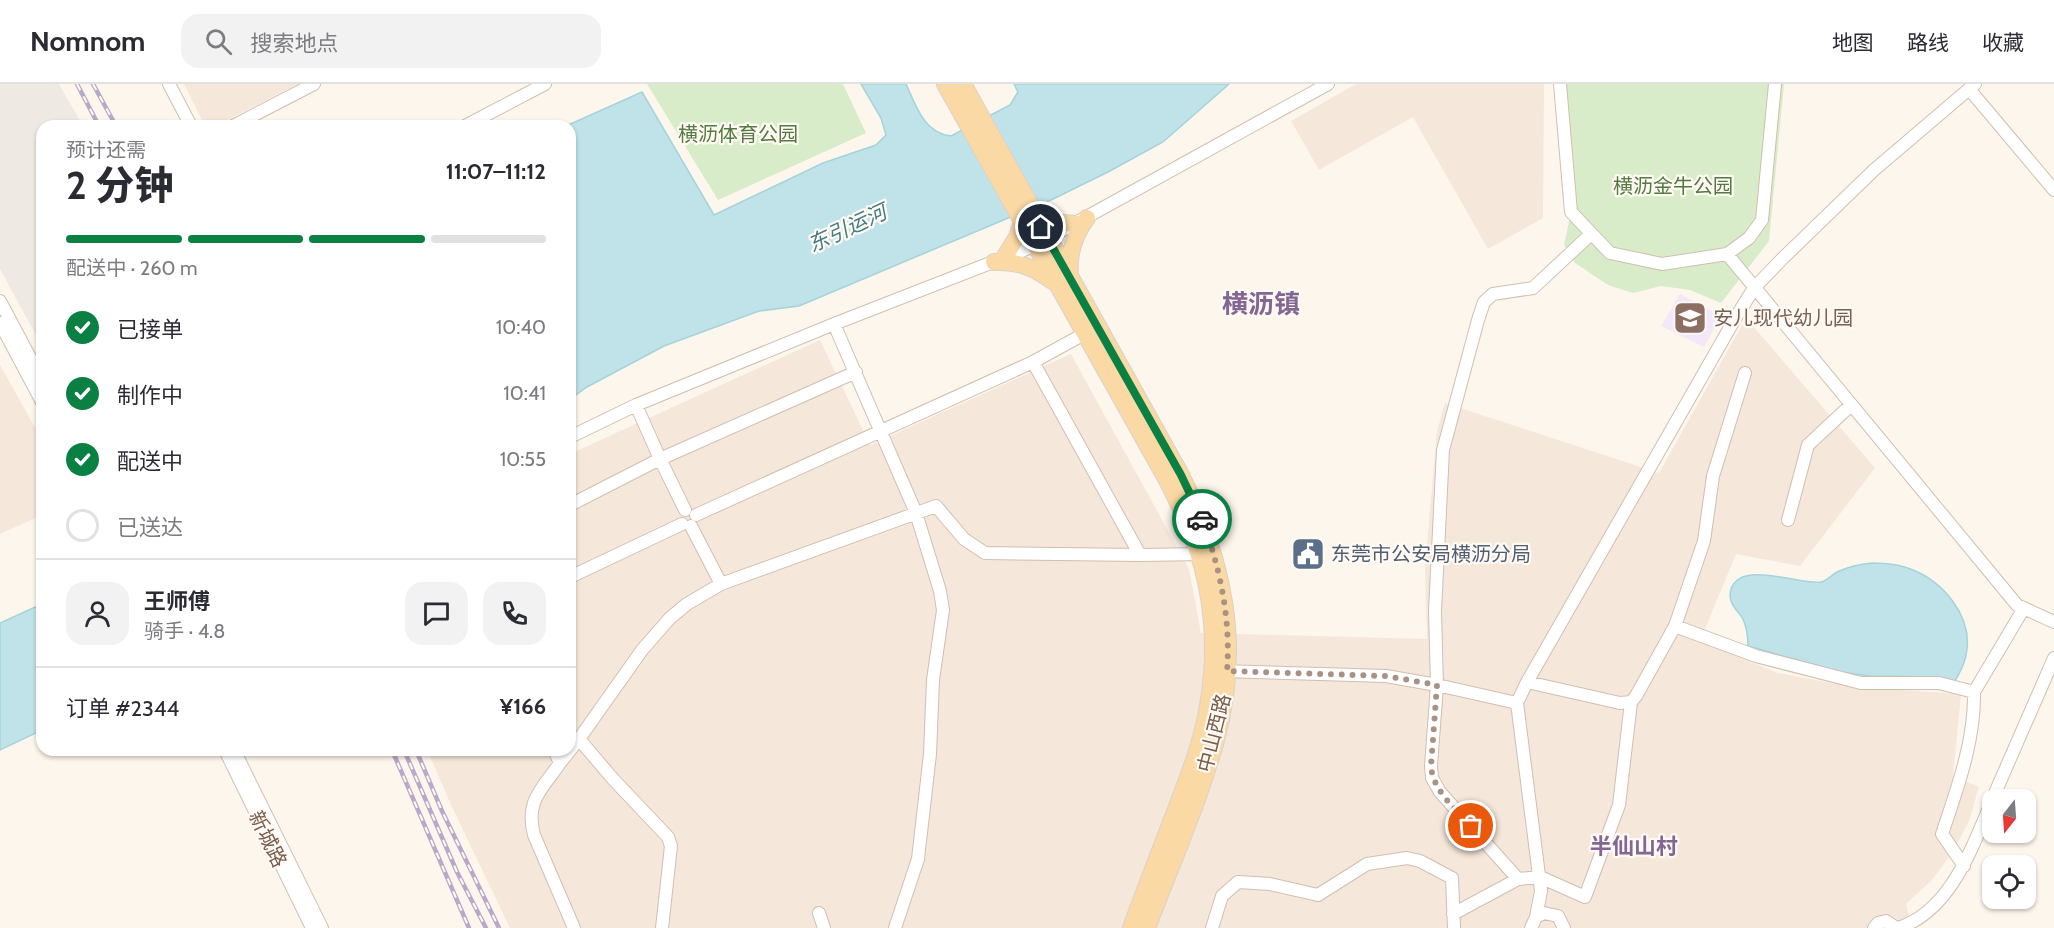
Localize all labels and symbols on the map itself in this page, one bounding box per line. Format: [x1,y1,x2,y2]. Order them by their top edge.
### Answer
park label: 横沥体育公园 [678,122,798,146]
park label: 横沥金牛公园 [1613,174,1733,198]
water label: 东引运河 [804,197,894,257]
pin [1015,201,1066,252]
district label: 横沥镇 [1222,288,1300,320]
school or university icon: 安儿现代幼儿园 [1672,300,1708,336]
place label: 安儿现代幼儿园 [1713,306,1853,330]
courier [1172,489,1232,549]
public building icon: 东莞市公安局横沥分局 [1290,536,1326,572]
place label: 东莞市公安局横沥分局 [1331,542,1531,566]
street label: 中山西路 [1193,691,1235,775]
north arrow [1982,789,2036,843]
pin [1445,800,1496,851]
street label: 新城路 [244,807,292,871]
district label: 半仙山村 [1590,833,1678,860]

